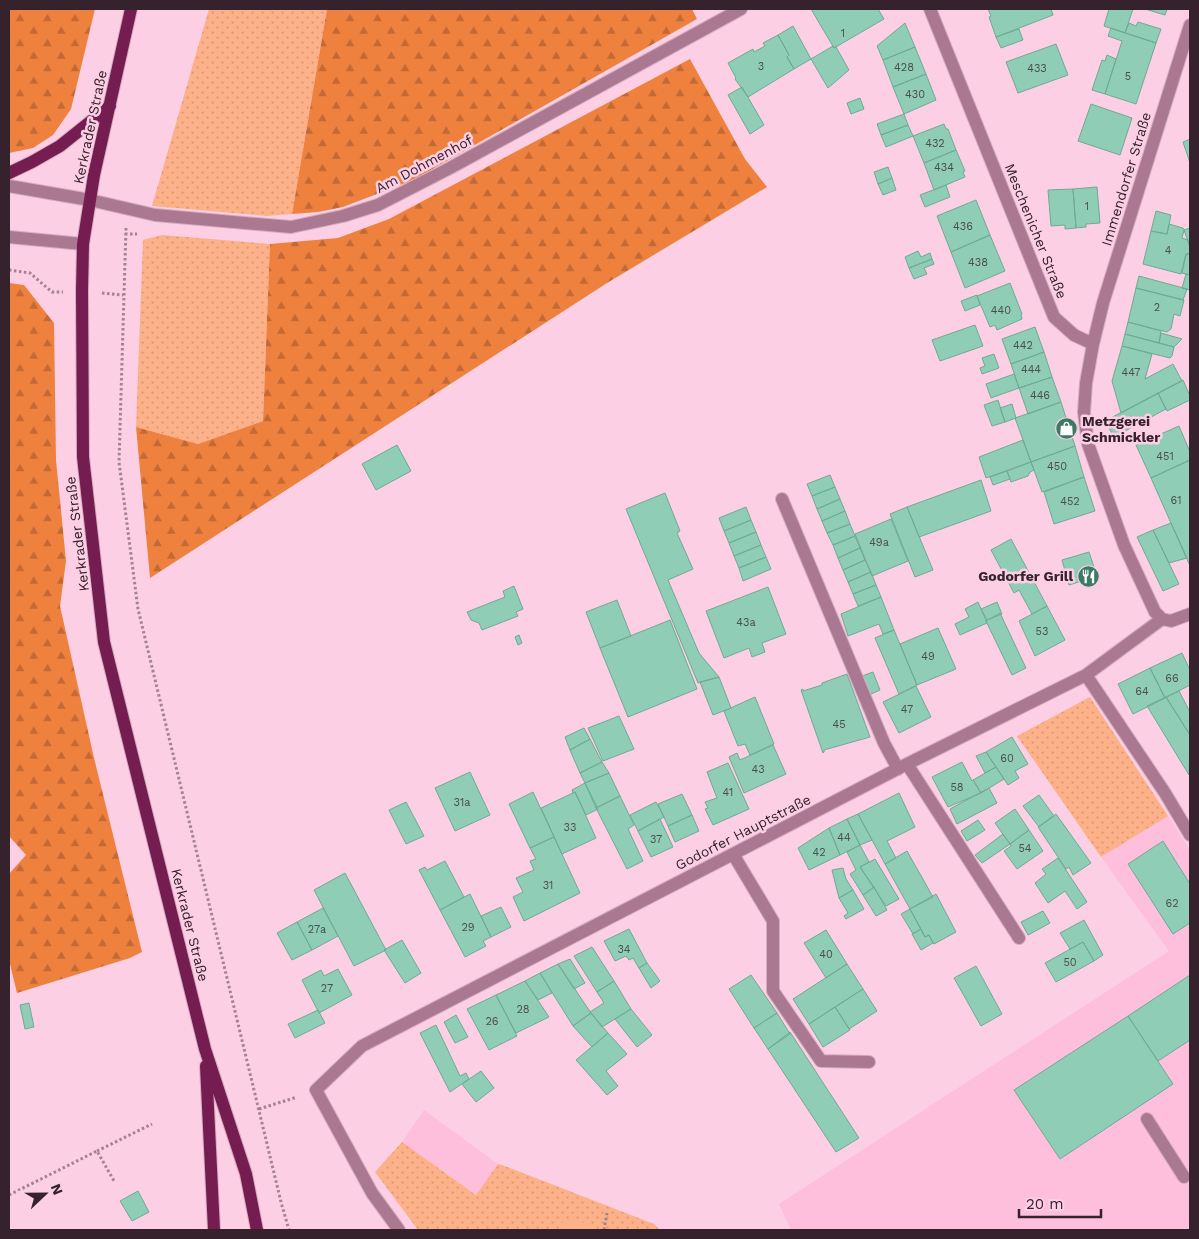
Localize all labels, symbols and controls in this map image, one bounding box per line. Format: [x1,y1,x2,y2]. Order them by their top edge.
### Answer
house number: 1 [841,27,845,40]
house number: 3 [758,60,764,73]
house number: 428 [894,61,914,74]
house number: 433 [1027,62,1047,75]
street label: Kerkrader Straße [70,69,110,185]
house number: 5 [1125,70,1131,83]
house number: 430 [905,88,925,101]
street label: Immendorfer Straße [1098,110,1154,248]
street label: Am Dohmenhof [373,132,475,196]
house number: 432 [925,137,945,150]
house number: 434 [934,161,954,174]
street label: Meschenicher Straße [1002,161,1070,301]
house number: 1 [1085,200,1089,213]
house number: 436 [953,220,973,233]
house number: 4 [1165,244,1172,257]
house number: 438 [968,256,988,269]
house number: 2 [1154,301,1160,314]
house number: 440 [991,304,1011,317]
house number: 442 [1013,339,1033,352]
house number: 444 [1021,363,1041,376]
house number: 447 [1121,366,1141,379]
house number: 446 [1030,389,1050,402]
place label: Metzgerei Schmickler [1082,413,1160,445]
shop icon: Metzgerei Schmickler [1054,417,1078,441]
house number: 451 [1156,450,1174,463]
house number: 450 [1047,460,1067,473]
street label: Kerkrader Straße [62,476,92,592]
house number: 61 [1171,494,1181,507]
house number: 452 [1060,495,1080,508]
house number: 49a [869,536,889,549]
restaurant icon: Godorfer Grill [1077,564,1101,588]
place label: Godorfer Grill [978,568,1073,584]
house number: 43a [736,616,756,629]
house number: 53 [1036,625,1048,638]
house number: 49 [921,650,935,663]
house number: 66 [1165,672,1179,685]
house number: 64 [1135,685,1149,698]
house number: 47 [901,703,913,716]
house number: 45 [832,718,846,731]
house number: 60 [1000,752,1014,765]
house number: 43 [751,763,765,776]
house number: 58 [950,781,964,794]
house number: 41 [723,786,733,799]
street label: Godorfer Hauptstraße [673,791,813,873]
house number: 31a [454,796,470,809]
house number: 33 [564,821,576,834]
house number: 44 [837,831,851,844]
house number: 37 [650,833,662,846]
house number: 54 [1018,842,1032,855]
house number: 42 [812,846,826,859]
street label: Kerkrader Straße [168,867,212,983]
house number: 31 [543,879,553,892]
house number: 62 [1165,897,1179,910]
house number: 29 [461,921,475,934]
house number: 27a [308,923,326,936]
house number: 34 [617,943,631,956]
house number: 40 [819,948,833,961]
house number: 50 [1063,956,1077,969]
house number: 27 [321,982,333,995]
house number: 28 [516,1003,530,1016]
house number: 26 [485,1015,499,1028]
north arrow [20,1169,70,1219]
text: N [48,1181,66,1197]
scale bar [1019,1186,1102,1218]
text: 20 m [1026,1195,1064,1213]

